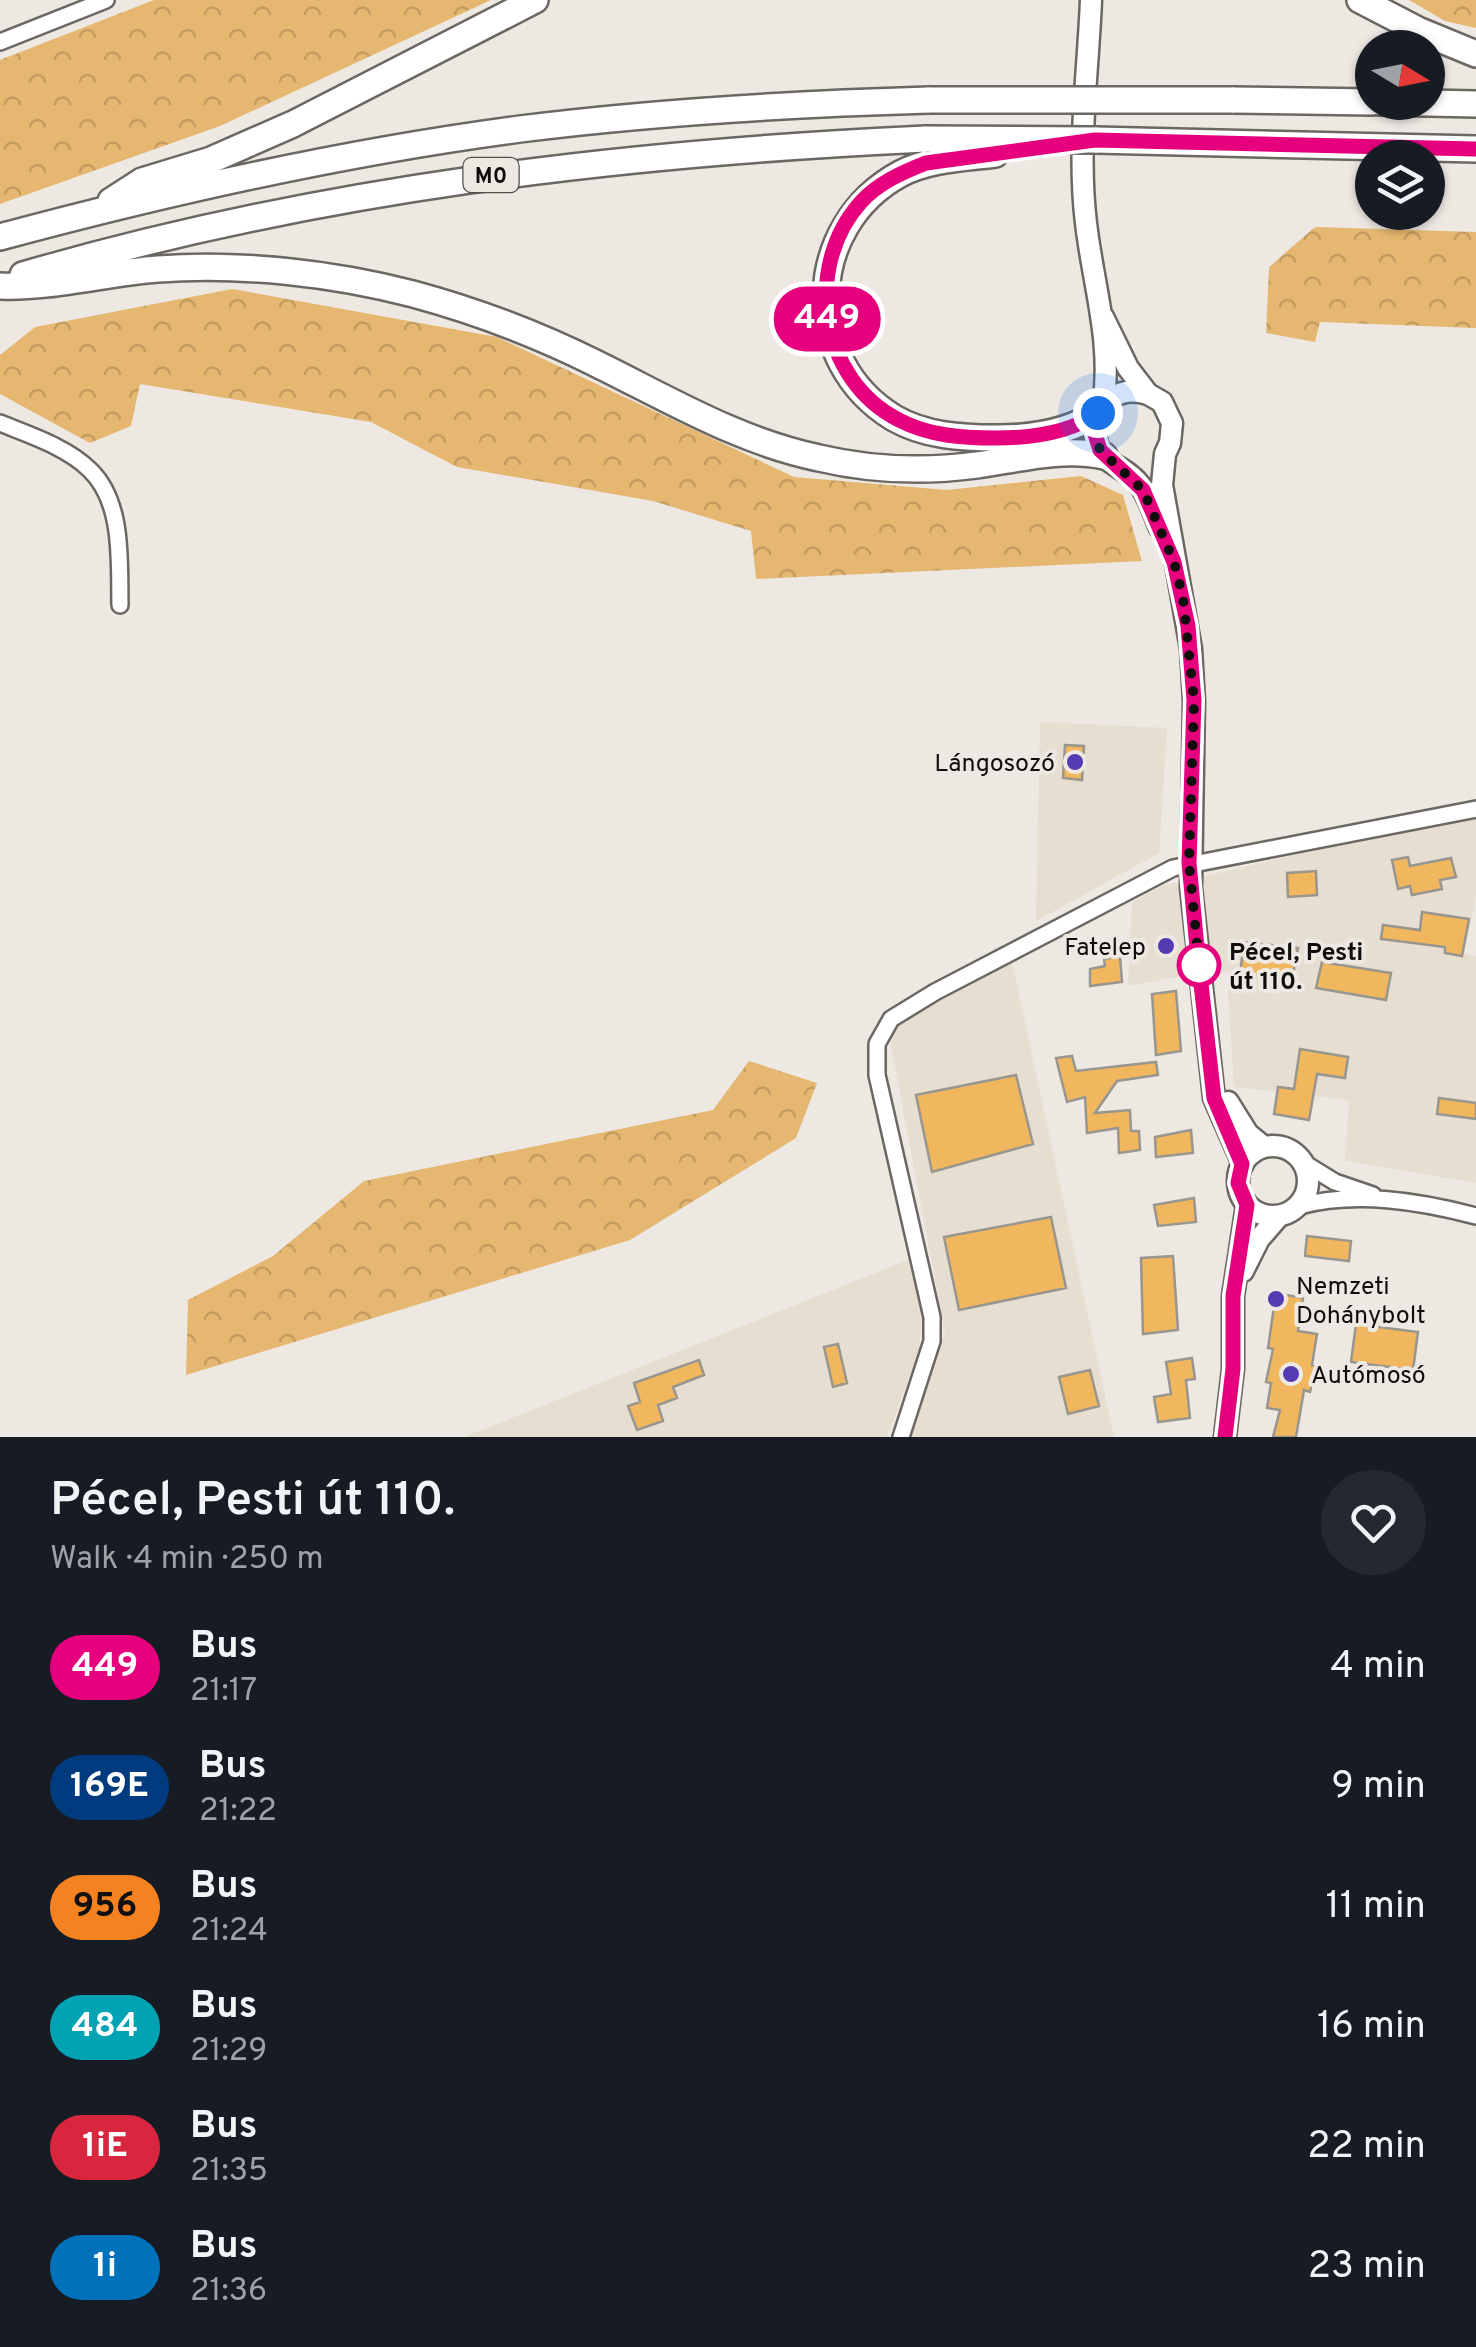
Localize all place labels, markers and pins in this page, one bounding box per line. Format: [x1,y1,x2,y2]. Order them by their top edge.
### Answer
place label: Lángosozó [934,749,1055,781]
marker: Lángosozó [1064,751,1086,773]
place label: Fatelep [1064,933,1146,965]
marker: Fatelep [1155,935,1177,957]
place label: Pécel, Pesti út 110. [1229,938,1363,999]
marker: Pécel, Pesti út 110. [1178,944,1220,986]
place label: Nemzeti Dohánybolt [1296,1272,1426,1333]
marker: Nemzeti Dohánybolt [1265,1288,1287,1310]
place label: Autómosó [1311,1361,1426,1393]
marker: Autómosó [1280,1363,1302,1385]

